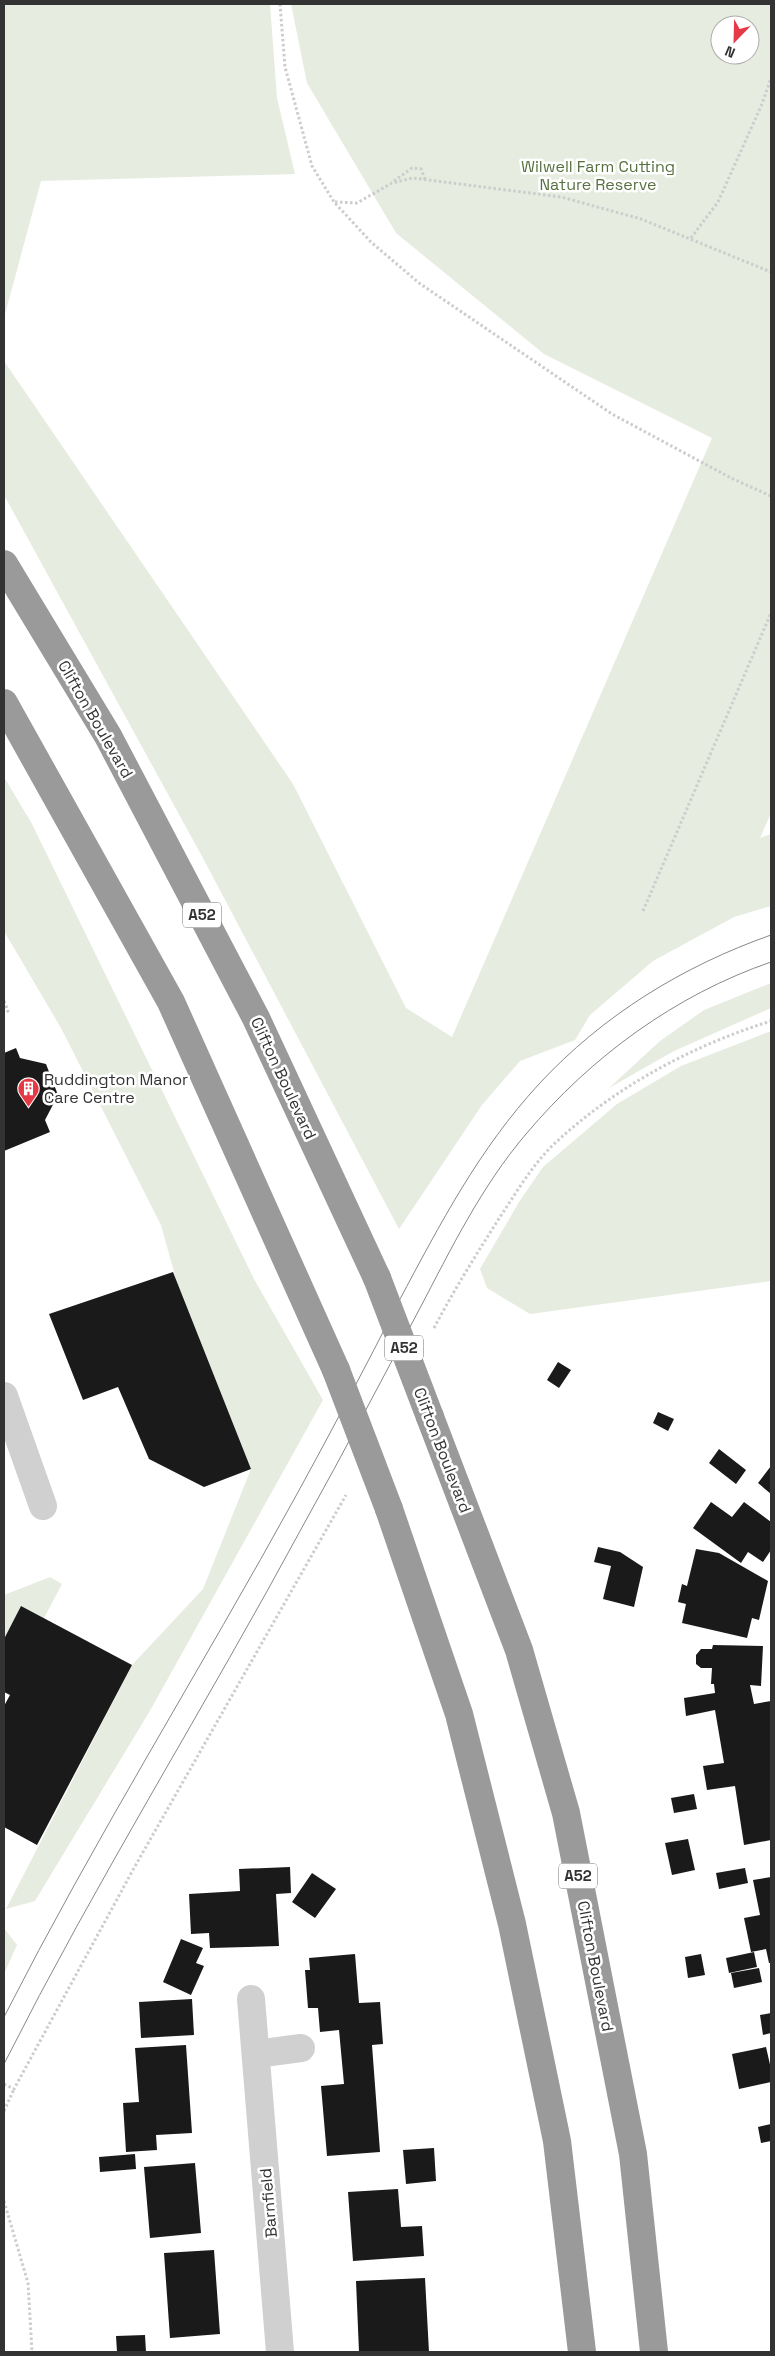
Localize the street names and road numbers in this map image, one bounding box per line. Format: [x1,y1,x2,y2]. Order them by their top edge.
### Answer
street label: Clifton Boulevard [53,657,138,782]
road number: A52 [183,902,221,928]
street label: Clifton Boulevard [246,1014,321,1143]
road number: A52 [385,1336,423,1360]
street label: Clifton Boulevard [409,1384,476,1516]
road number: A52 [559,1864,597,1888]
street label: Clifton Boulevard [573,1899,618,2033]
street label: Barnfield [255,2167,282,2239]

